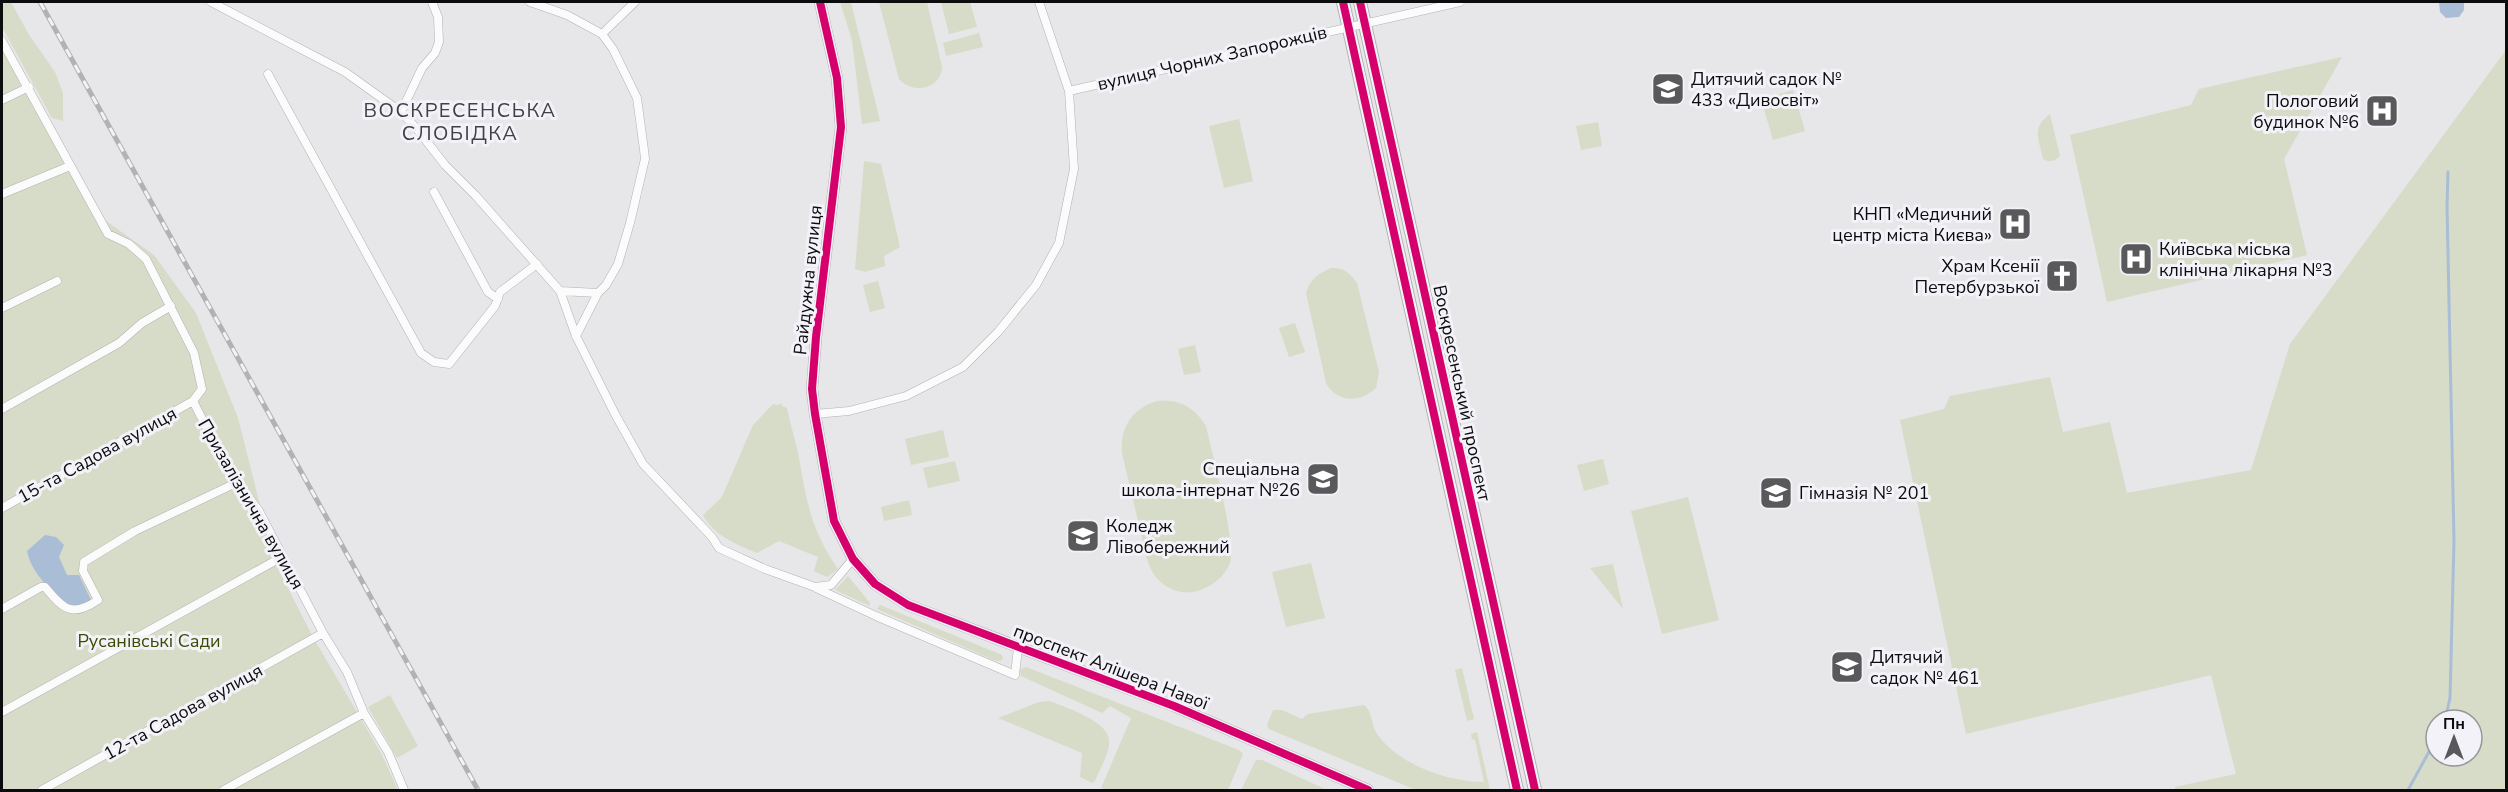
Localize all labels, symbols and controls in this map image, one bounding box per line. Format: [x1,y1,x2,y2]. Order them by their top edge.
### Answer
street label: вулиця Чорних Запорожців [1095,20,1329,96]
place label: Дитячий садок № 433 «Дивосвіт» [1691,67,1841,112]
school or university icon: Дитячий садок № 433 «Дивосвіт» [1650,71,1686,107]
place label: Пологовий будинок №6 [2253,89,2359,134]
hospital icon: Пологовий будинок №6 [2364,93,2400,129]
district label: ВОСКРЕСЕНСЬКА СЛОБІДКА [364,97,556,147]
place label: КНП «Медичний центр міста Києва» [1832,202,1992,247]
street label: Райдужна вулиця [788,204,828,356]
hospital icon: КНП «Медичний центр міста Києва» [1997,206,2033,242]
place label: Київська міська клінічна лікарня №3 [2159,237,2333,282]
hospital icon: Київська міська клінічна лікарня №3 [2118,241,2154,277]
place label: Храм Ксенії Петербурзької [1914,254,2040,299]
church icon: Храм Ксенії Петербурзької [2044,258,2080,294]
street label: Воскресенський проспект [1427,283,1497,503]
street label: 15-та Садова вулиця [13,401,181,509]
street label: Призалізнична вулиця [192,414,310,594]
place label: Спеціальна школа-інтернат №26 [1121,457,1300,502]
school or university icon: Спеціальна школа-інтернат №26 [1305,461,1341,497]
school or university icon: Гімназія № 201 [1758,475,1794,511]
place label: Гімназія № 201 [1799,481,1929,505]
place label: Коледж Лівобережний [1106,514,1230,559]
school or university icon: Коледж Лівобережний [1065,518,1101,554]
street label: проспект Алішера Навої [1010,619,1213,716]
park label: Русанівські Сади [77,629,221,653]
place label: Дитячий садок № 461 [1870,645,1980,690]
school or university icon: Дитячий садок № 461 [1829,649,1865,685]
street label: 12-та Садова вулиця [99,658,267,766]
north arrow [2424,708,2484,768]
text: Пн [2443,713,2465,735]

